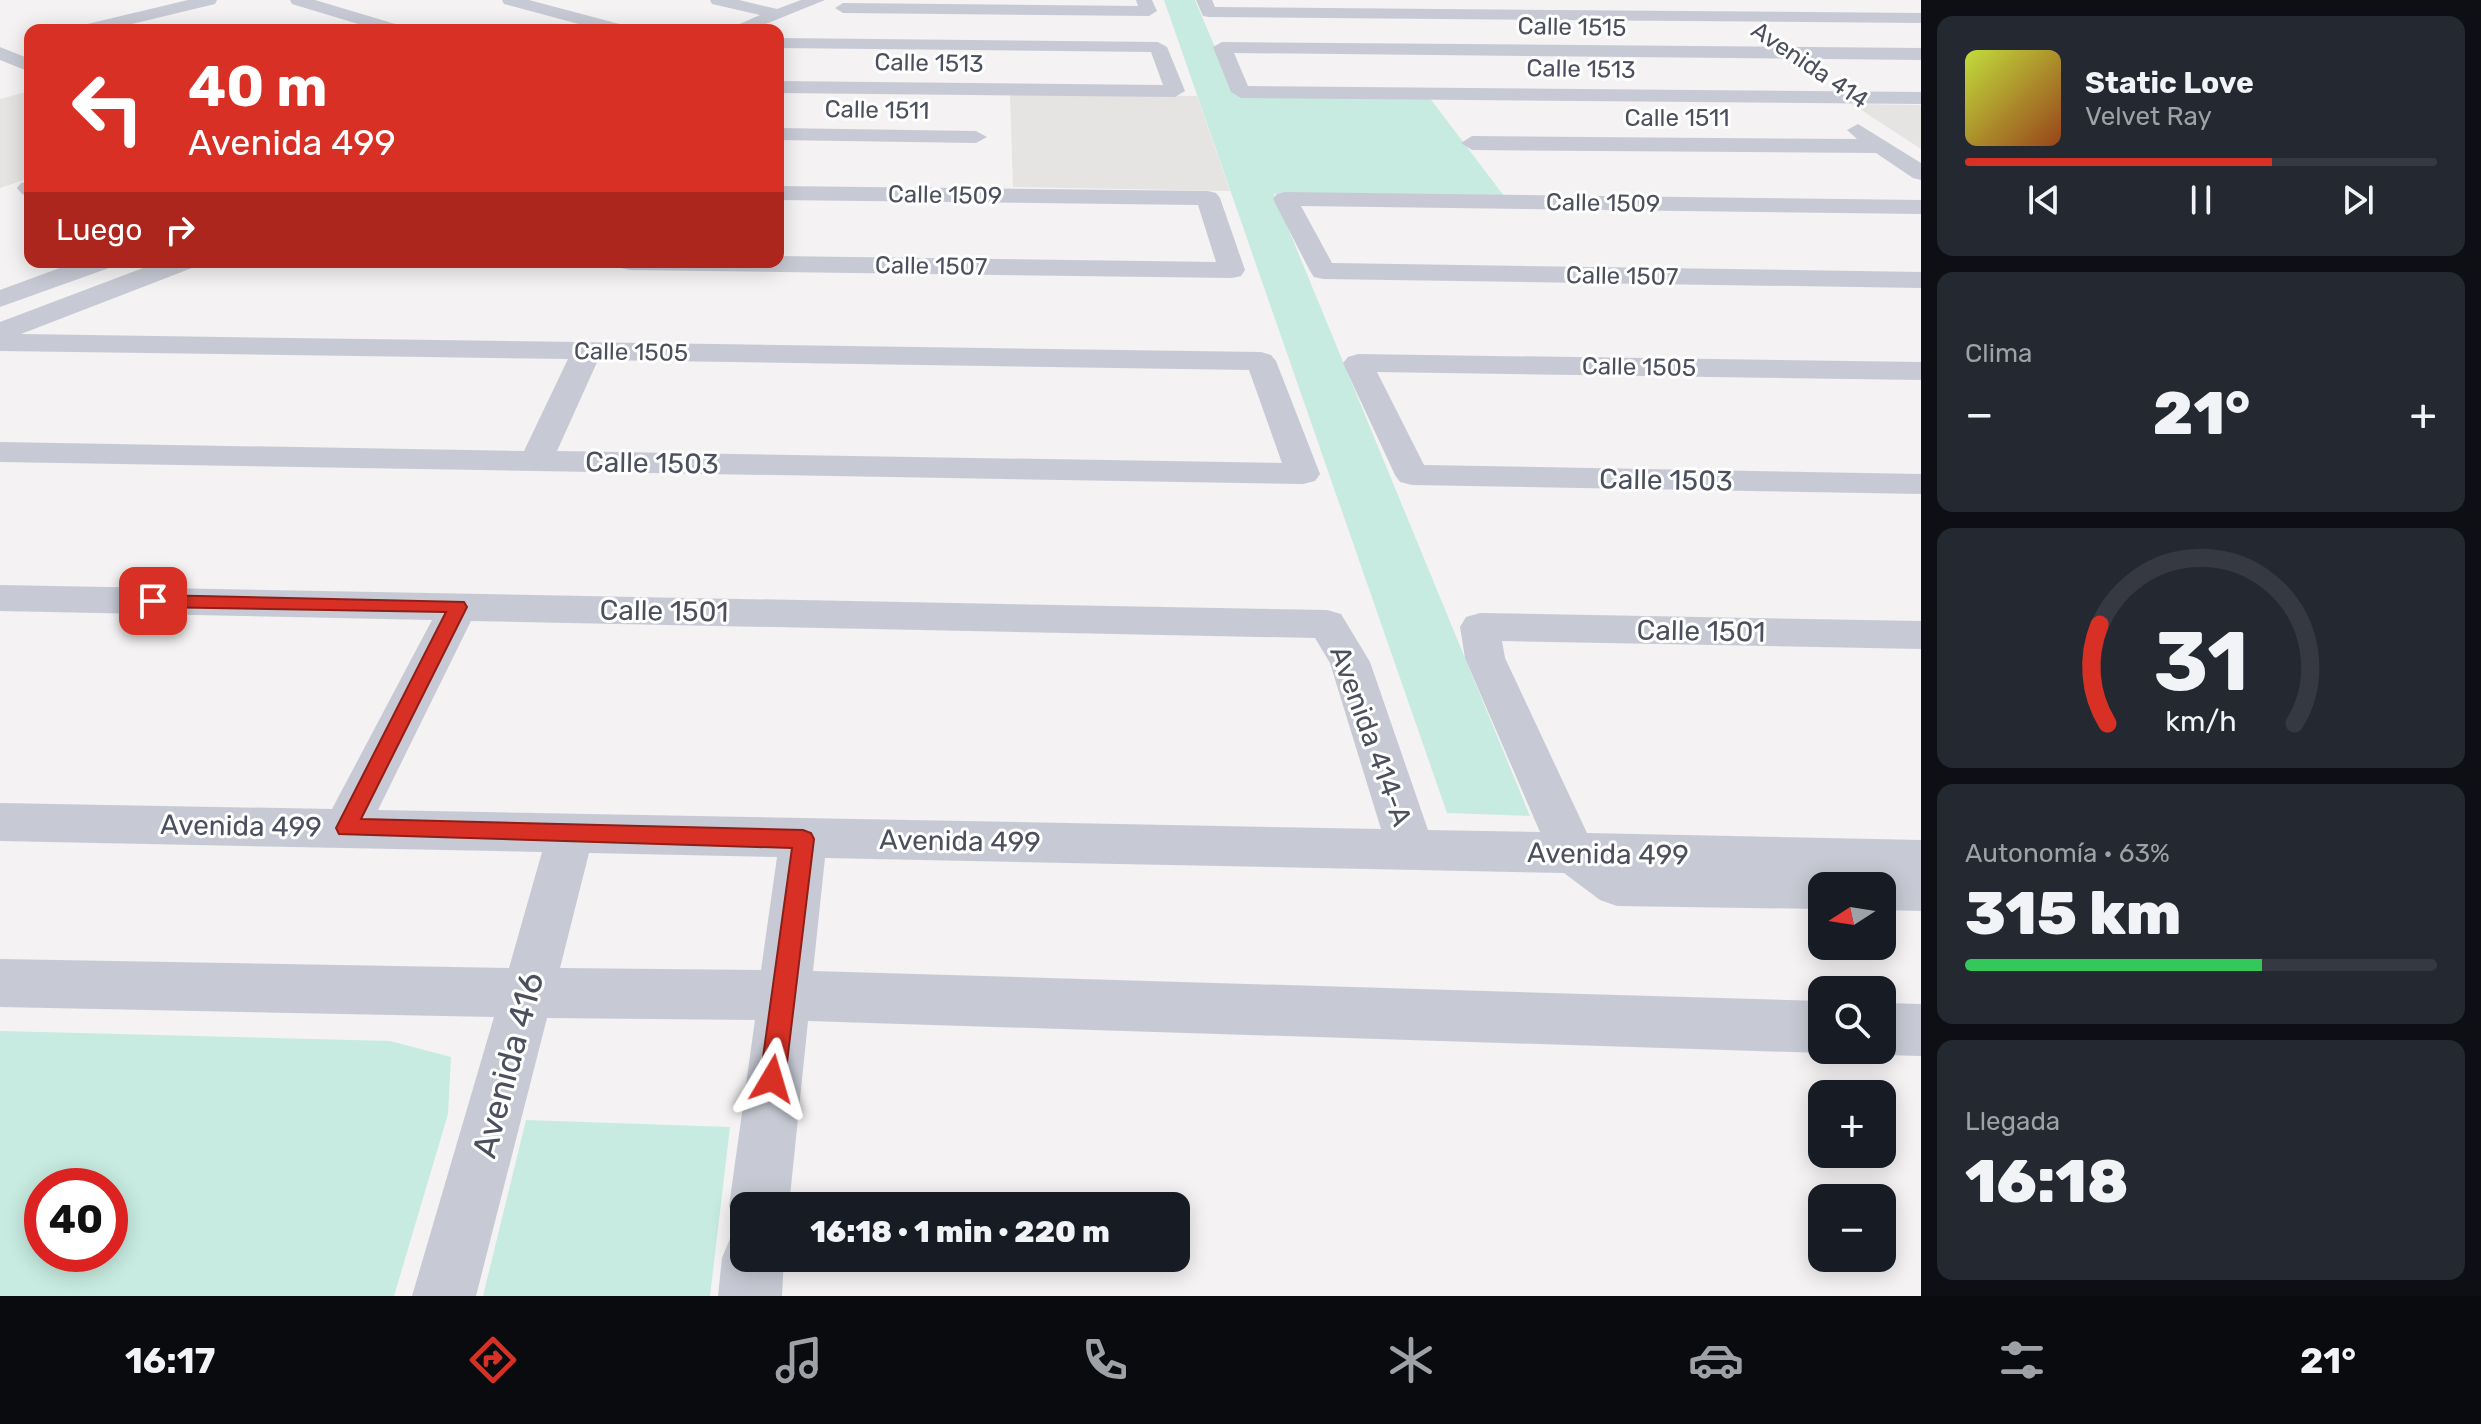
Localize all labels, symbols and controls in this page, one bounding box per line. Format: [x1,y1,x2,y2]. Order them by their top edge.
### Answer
street label: Calle 1515 [1517,12,1627,42]
street label: Avenida 414 [1746,16,1874,114]
street label: Calle 1513 [874,48,984,78]
text: 40 m [188,54,328,120]
street label: Calle 1513 [1526,54,1636,84]
icon: left [56,56,160,160]
text: Static Love [2085,65,2254,101]
street label: Calle 1511 [824,95,930,125]
text: Velvet Ray [2085,101,2212,132]
street label: Calle 1511 [1625,104,1729,132]
text: Avenida 499 [188,121,396,164]
icon: previous [2022,178,2066,222]
icon: pause [2179,178,2223,222]
icon: next [2336,178,2380,222]
street label: Calle 1509 [888,180,1002,210]
street label: Calle 1509 [1546,188,1660,218]
icon: right [158,208,202,252]
text: Luego [56,212,142,248]
street label: Calle 1507 [875,251,987,281]
street label: Calle 1507 [1566,261,1678,291]
street label: Calle 1505 [574,337,688,367]
text: Clima [1965,338,2032,369]
street label: Calle 1505 [1582,352,1696,382]
text: 21° [2153,378,2250,449]
text: − [1965,388,1994,440]
text: + [2410,388,2437,440]
street label: Calle 1503 [585,445,719,481]
street label: Calle 1503 [1599,462,1733,498]
pin [119,567,187,635]
icon: arrive [131,579,175,623]
street label: Calle 1501 [599,593,729,629]
text: 31 [2153,612,2249,711]
street label: Calle 1501 [1636,613,1766,649]
street label: Avenida 414-A [1323,641,1419,831]
text: km/h [2165,704,2237,738]
street label: Avenida 499 [160,808,322,844]
street label: Avenida 499 [879,823,1041,859]
street label: Avenida 499 [1527,836,1689,872]
text: Autonomía · 63% [1965,838,2170,869]
north arrow [1808,872,1896,960]
map controls [1808,872,1896,1272]
text: 315 km [1965,878,2182,949]
street label: Avenida 416 [464,968,552,1162]
button: search [1808,976,1896,1064]
position arrow [730,1037,814,1121]
button: + [1808,1080,1896,1168]
text: Llegada [1965,1106,2060,1137]
text: 16:18 [1965,1146,2129,1217]
speed limit sign: 40 [24,1168,128,1272]
button: − [1808,1184,1896,1272]
text: 16:18 · 1 min · 220 m [810,1214,1110,1250]
icon: directions [465,1332,521,1388]
icon: music [771,1332,827,1388]
icon: phone [1077,1332,1133,1388]
icon: climate [1383,1332,1439,1388]
icon: car [1688,1332,1744,1388]
icon: filters [1994,1332,2050,1388]
text: 16:17 [125,1339,215,1382]
text: 21° [2300,1339,2356,1382]

